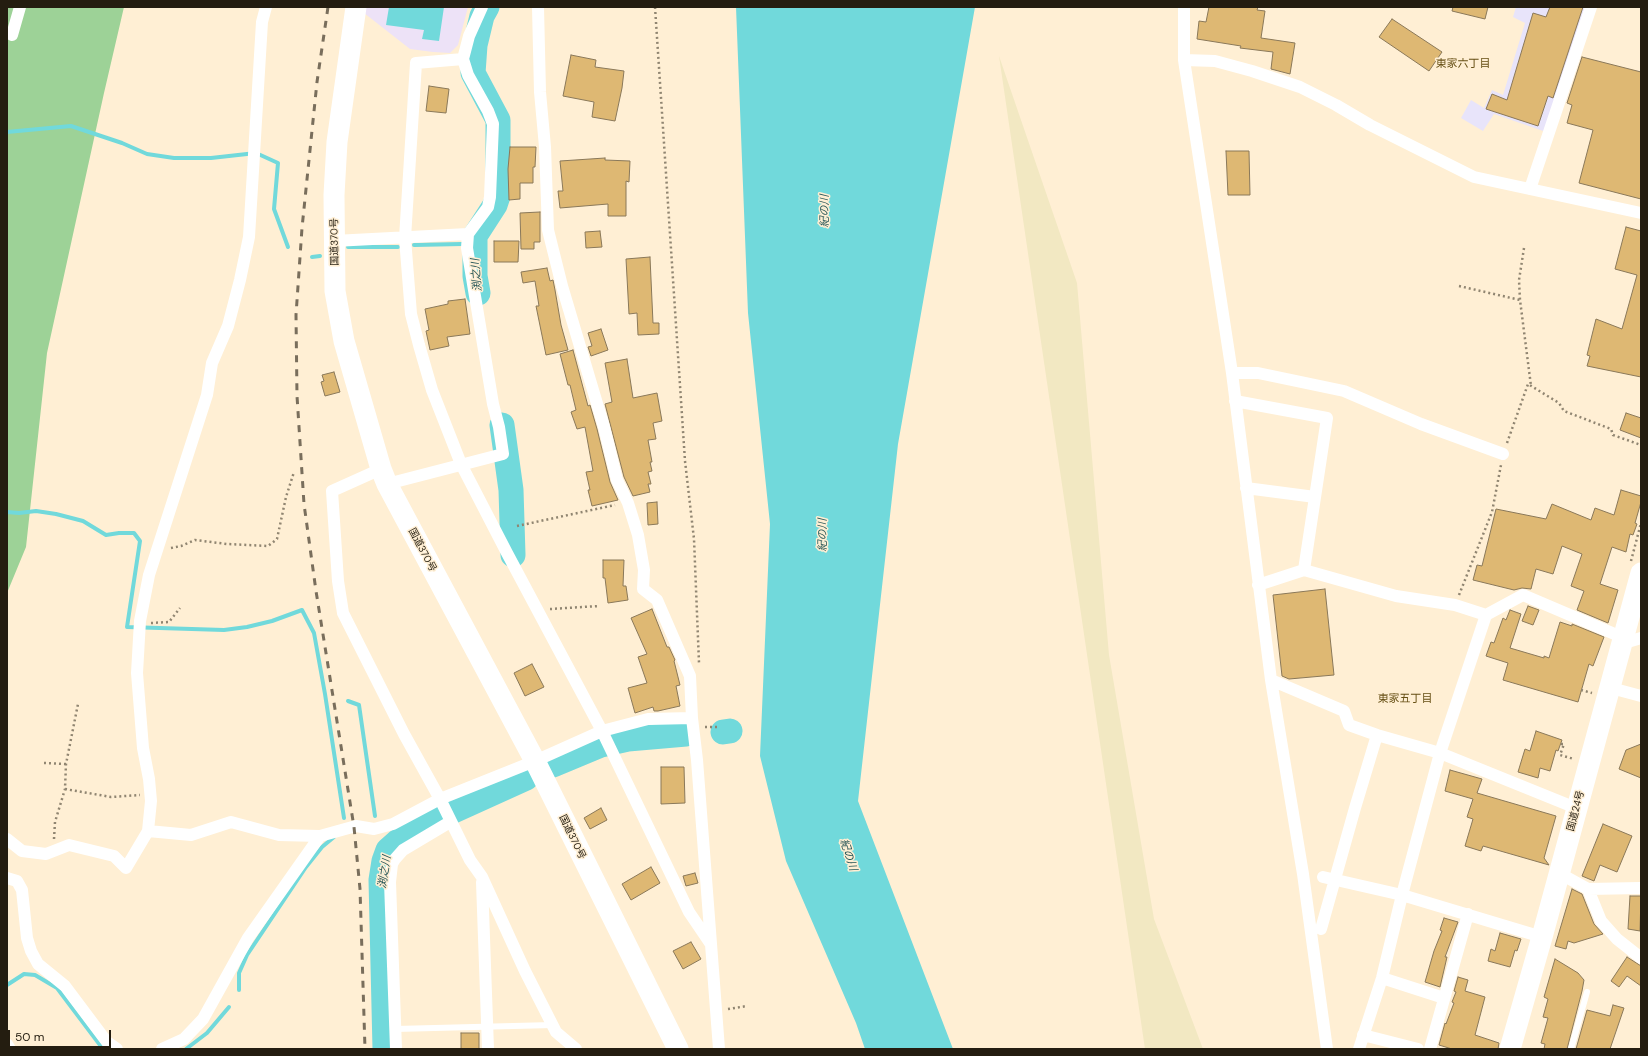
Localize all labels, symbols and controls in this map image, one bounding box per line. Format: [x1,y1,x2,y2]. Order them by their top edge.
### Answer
district label: 東家六丁目 [1436,57,1490,71]
water label: 紀の川 [818,195,832,227]
street label: 国道370号 [329,218,341,266]
water label: 渕之川 [469,258,485,292]
water label: 紀の川 [816,519,830,551]
street label: 国道370号 [405,526,439,574]
district label: 東家五丁目 [1378,692,1432,706]
street label: 国道24号 [1565,789,1587,833]
street label: 国道370号 [556,813,588,861]
water label: 紀の川 [837,837,859,873]
water label: 渕之川 [376,855,394,889]
scale bar [10,1022,113,1048]
text: 50 m [15,1029,44,1045]

